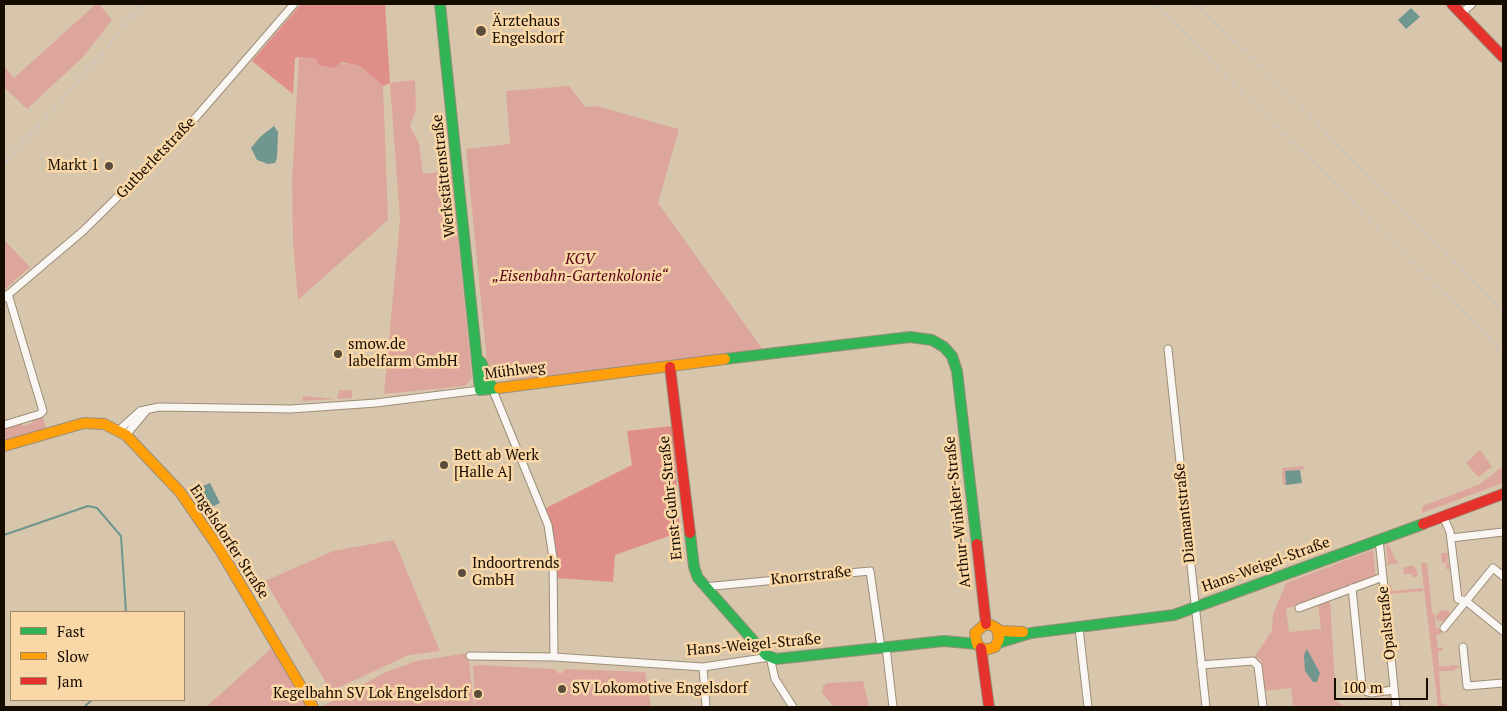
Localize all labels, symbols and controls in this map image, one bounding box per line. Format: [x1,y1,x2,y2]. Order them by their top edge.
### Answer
place label: Ärztehaus Engelsdorf [492,13,564,48]
marker: Ärztehaus Engelsdorf [474,24,488,38]
street label: Gutberletstraße [113,114,199,202]
street label: Werkstättenstraße [429,114,459,238]
place label: Markt 1 [48,157,99,175]
marker: Markt 1 [103,160,115,172]
park label: KGV „Eisenbahn-Gartenkolonie“ [492,251,668,286]
place label: smow.de labelfarm GmbH [348,336,458,371]
marker: smow.de labelfarm GmbH [332,348,344,360]
street label: Mühlweg [484,358,546,384]
street label: Ernst-Guhr-Straße [656,435,686,561]
street label: Arthur-Winkler-Straße [941,435,975,589]
place label: Bett ab Werk [Halle A] [454,447,539,482]
marker: Bett ab Werk [Halle A] [438,459,450,471]
street label: Diamantstraße [1171,462,1199,564]
street label: Engelsdorfer Straße [185,482,273,602]
street label: Hans-Weigel-Straße [1199,533,1333,597]
place label: Indoortrends GmbH [472,555,559,590]
street label: Knorrstraße [770,563,852,589]
marker: Indoortrends GmbH [456,567,468,579]
street label: Opalstraße [1374,585,1400,661]
legend [10,611,185,701]
text: Fast [57,621,85,641]
street label: Hans-Weigel-Straße [686,630,822,660]
text: Slow [57,646,89,666]
scale bar [1337,668,1431,700]
text: Jam [57,671,83,691]
text: 100 m [1342,677,1383,697]
place label: SV Lokomotive Engelsdorf [572,680,748,698]
marker: SV Lokomotive Engelsdorf [556,683,568,695]
place label: Kegelbahn SV Lok Engelsdorf [273,685,468,703]
marker: Kegelbahn SV Lok Engelsdorf [472,688,484,700]

